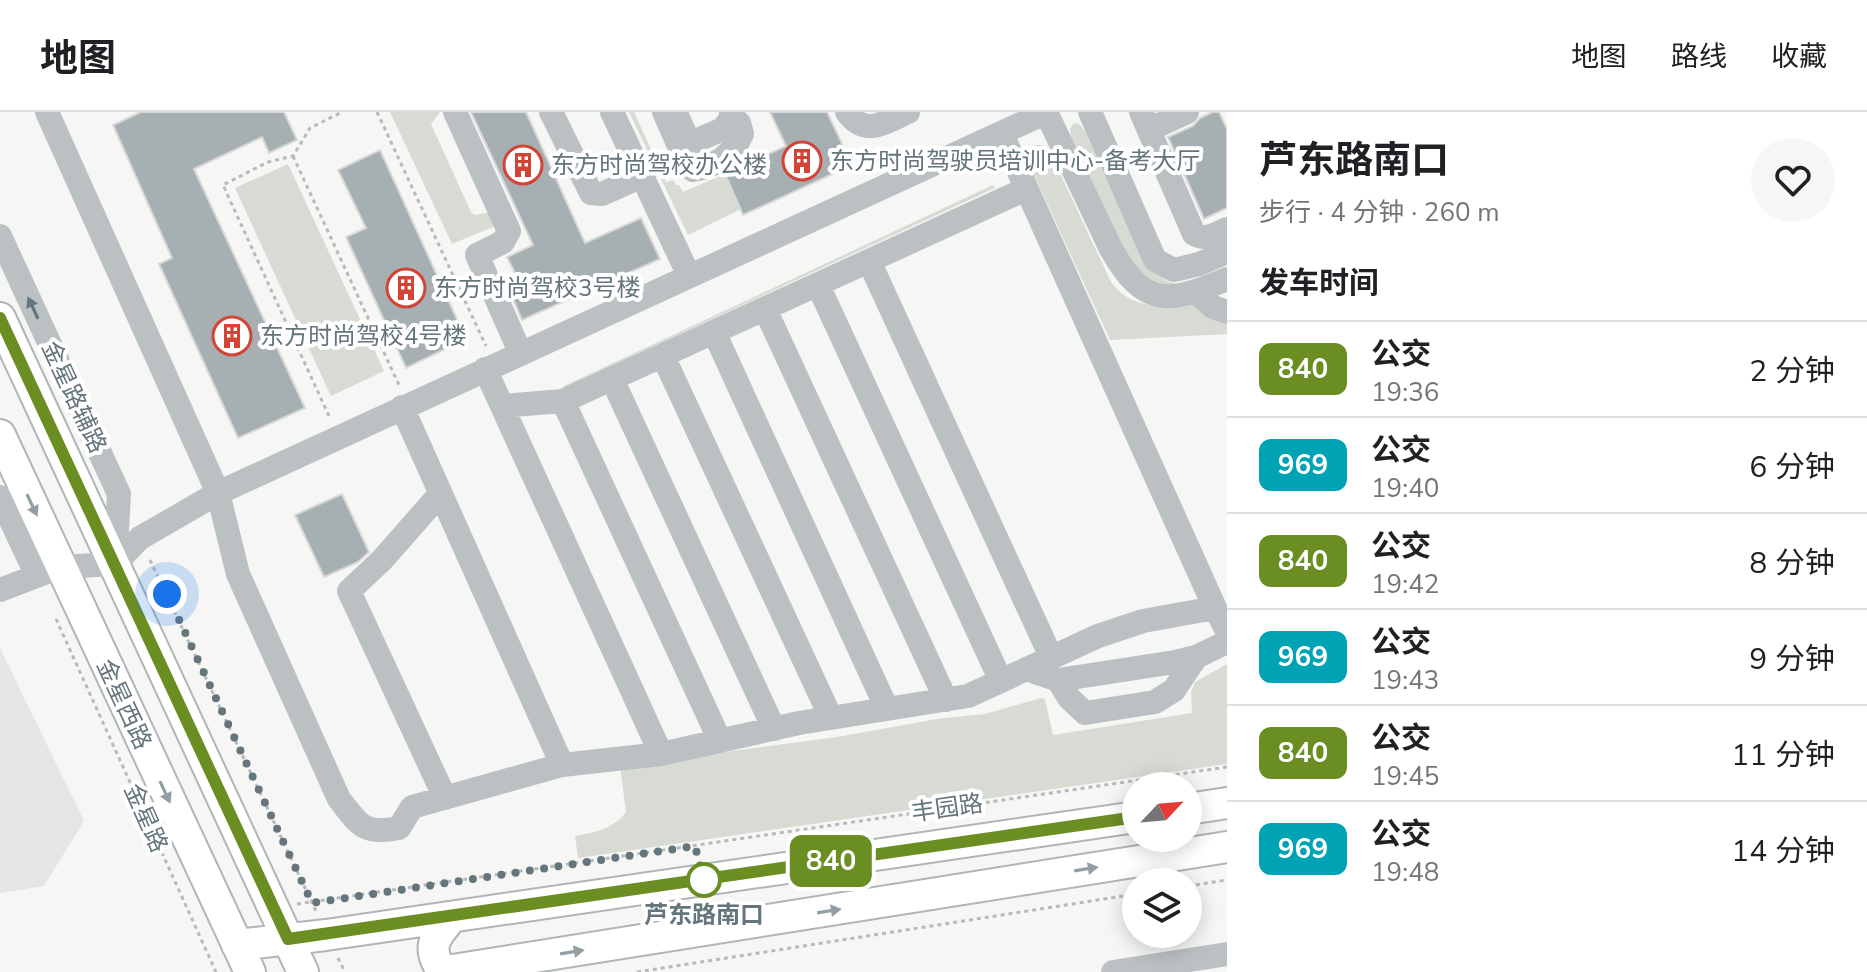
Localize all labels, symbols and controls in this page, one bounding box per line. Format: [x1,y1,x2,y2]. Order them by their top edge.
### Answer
text: 地图 [40,33,116,84]
text: 地图 [1571,38,1627,76]
text: 路线 [1671,38,1727,76]
text: 收藏 [1771,38,1827,76]
text: 芦东路南口 [1259,135,1449,186]
button: heart [1751,138,1835,222]
building icon: 东方时尚驾驶员培训中心-备考大厅 [781,140,823,182]
building icon: 东方时尚驾校办公楼 [502,144,544,186]
place label: 东方时尚驾驶员培训中心-备考大厅 [830,145,1200,177]
place label: 东方时尚驾校办公楼 [551,149,767,181]
text: 步行 · 4 分钟 · 260 m [1259,195,1500,230]
text: 发车时间 [1259,263,1379,304]
building icon: 东方时尚驾校3号楼 [385,267,427,309]
place label: 东方时尚驾校3号楼 [434,272,640,304]
one-way arrow [26,297,40,320]
building icon: 东方时尚驾校4号楼 [211,315,253,357]
place label: 东方时尚驾校4号楼 [260,320,466,352]
text: 公交 [1371,334,1431,375]
street label: 金星路辅路 [34,336,114,458]
text: 840 [1278,350,1328,388]
text: 2 分钟 [1749,351,1835,392]
text: 19:36 [1371,375,1439,410]
text: 公交 [1371,430,1431,471]
text: 969 [1278,446,1328,484]
text: 6 分钟 [1749,447,1835,488]
text: 19:40 [1371,471,1439,506]
one-way arrow [26,494,39,517]
text: 公交 [1371,526,1431,567]
text: 840 [1278,542,1328,580]
text: 8 分钟 [1749,543,1835,584]
text: 19:42 [1371,567,1439,602]
your location [147,574,187,614]
text: 公交 [1371,622,1431,663]
text: 969 [1278,638,1328,676]
text: 9 分钟 [1749,639,1835,680]
street label: 金星西路 [89,654,159,754]
text: 19:43 [1371,663,1439,698]
text: 公交 [1371,718,1431,759]
text: 840 [1278,734,1328,772]
text: 11 分钟 [1731,735,1835,776]
text: 19:45 [1371,759,1439,794]
north arrow [1122,772,1202,852]
map controls [1122,772,1202,948]
street label: 金星路 [117,779,175,857]
one-way arrow [158,781,172,804]
street label: 丰园路 [909,787,985,829]
text: 公交 [1371,814,1431,855]
text: 969 [1278,830,1328,868]
text: 14 分钟 [1731,831,1835,872]
line badge: 840 [785,835,877,887]
text: 840 [806,842,856,880]
text: 19:48 [1371,855,1439,890]
marker: 芦东路南口 [687,863,721,897]
one-way arrow [1074,863,1099,875]
button: layers [1122,868,1202,948]
place label: 芦东路南口 [644,899,764,931]
one-way arrow [817,904,842,916]
one-way arrow [560,945,585,958]

